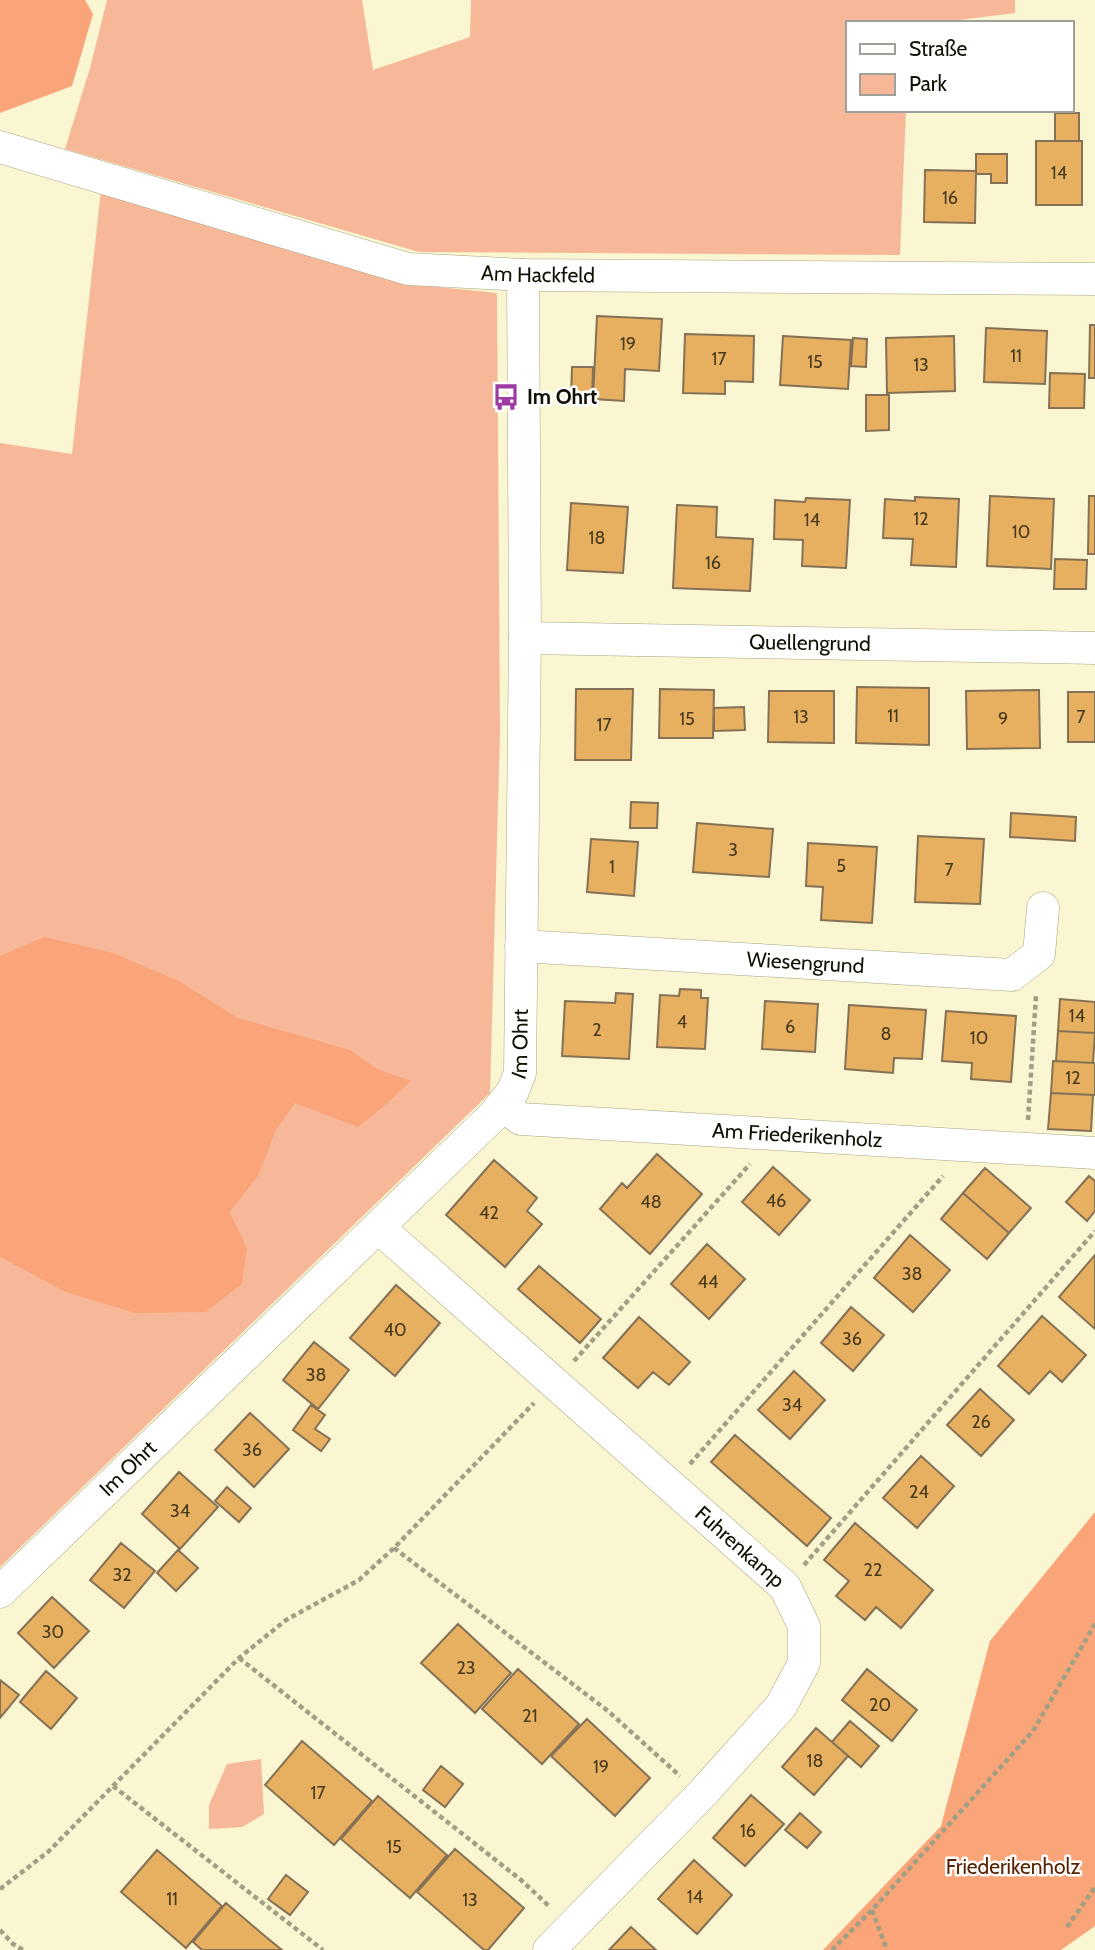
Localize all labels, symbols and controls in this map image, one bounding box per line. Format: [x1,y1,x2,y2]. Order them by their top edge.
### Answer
legend [846,21,1074,112]
text: Straße [909,36,968,61]
text: Park [909,71,947,96]
house number: 14 [1051,162,1067,184]
house number: 16 [942,187,958,209]
street label: Am Hackfeld [481,260,595,288]
house number: 19 [620,333,636,355]
house number: 11 [1010,345,1022,367]
house number: 17 [712,348,726,370]
house number: 15 [807,351,823,373]
house number: 13 [913,354,929,376]
bus stop icon: Im Ohrt [491,382,521,412]
place label: Im Ohrt [527,384,597,409]
house number: 12 [913,508,929,530]
house number: 14 [804,509,820,531]
house number: 10 [1012,521,1030,543]
house number: 18 [589,527,605,549]
house number: 16 [705,552,721,574]
street label: Quellengrund [749,629,871,656]
house number: 11 [887,705,899,727]
house number: 13 [793,706,809,728]
house number: 7 [1076,706,1086,728]
house number: 15 [679,708,695,730]
house number: 9 [998,708,1008,730]
house number: 17 [597,714,611,736]
house number: 3 [728,839,738,861]
house number: 5 [836,855,846,877]
house number: 1 [609,856,615,878]
house number: 7 [944,859,954,881]
street label: Wiesengrund [746,946,865,978]
house number: 14 [1069,1005,1085,1027]
street label: Im Ohrt [506,1009,533,1082]
house number: 4 [677,1011,687,1033]
house number: 6 [785,1016,795,1038]
house number: 2 [592,1019,602,1041]
house number: 8 [881,1023,891,1045]
house number: 10 [970,1027,988,1049]
house number: 12 [1065,1067,1081,1089]
street label: Am Friederikenholz [711,1117,883,1152]
house number: 46 [766,1190,786,1212]
house number: 48 [640,1191,662,1213]
house number: 42 [479,1202,499,1224]
house number: 38 [902,1263,922,1285]
house number: 44 [698,1271,718,1293]
house number: 40 [384,1319,406,1341]
house number: 36 [842,1328,862,1350]
house number: 38 [306,1364,326,1386]
house number: 34 [782,1394,802,1416]
house number: 26 [971,1411,991,1433]
street label: Im Ohrt [94,1435,161,1501]
house number: 36 [242,1439,262,1461]
house number: 24 [909,1481,929,1503]
house number: 34 [170,1500,190,1522]
street label: Fuhrenkamp [690,1500,790,1593]
house number: 22 [864,1559,882,1581]
house number: 32 [112,1564,132,1586]
house number: 30 [42,1621,64,1643]
house number: 23 [456,1657,476,1679]
house number: 20 [869,1694,891,1716]
house number: 21 [522,1705,538,1727]
house number: 18 [807,1750,823,1772]
house number: 19 [593,1756,609,1778]
house number: 17 [311,1782,325,1804]
house number: 16 [740,1820,756,1842]
house number: 15 [386,1836,402,1858]
park label: Friederikenholz [946,1854,1080,1879]
house number: 14 [687,1886,703,1908]
house number: 11 [166,1888,178,1910]
house number: 13 [462,1889,478,1911]

